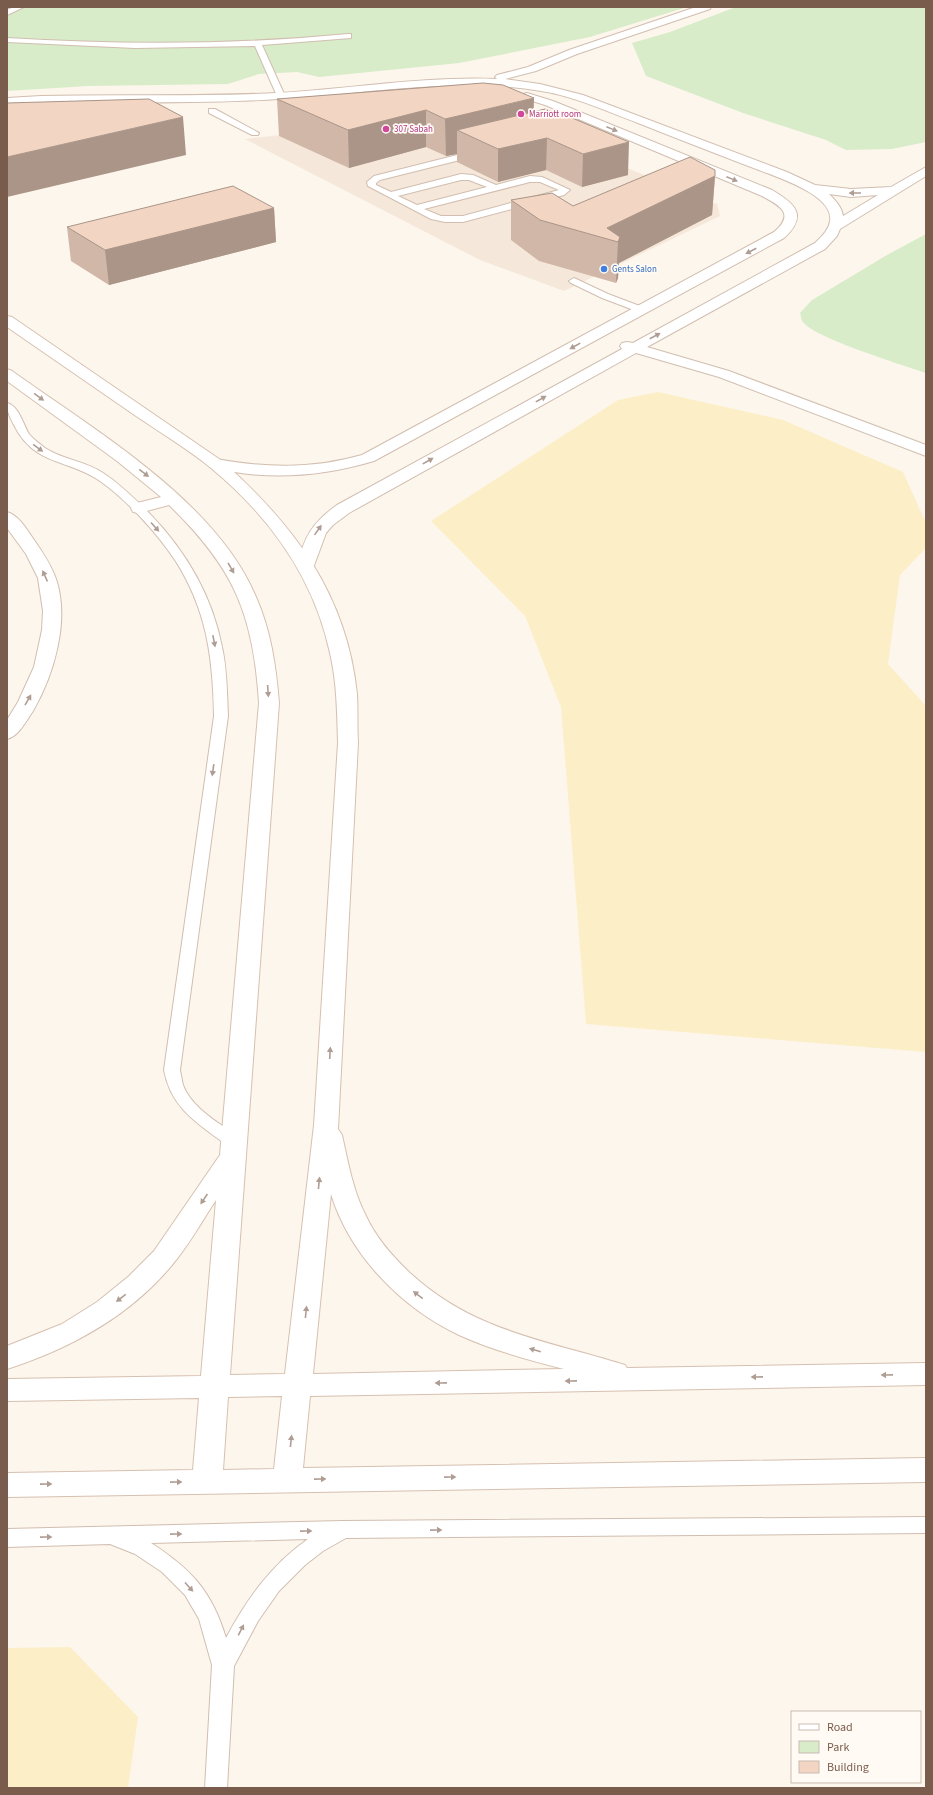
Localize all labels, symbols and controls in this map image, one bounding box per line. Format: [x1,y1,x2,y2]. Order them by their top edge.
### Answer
place label: Marriott room [529,108,581,121]
marker: Marriott room [516,109,526,119]
place label: 307 Sabah [394,123,433,136]
marker: 307 Sabah [381,124,391,134]
one-way arrow [607,126,618,132]
one-way arrow [727,176,739,182]
one-way arrow [848,190,861,196]
one-way arrow [745,247,757,254]
place label: Gents Salon [612,263,657,276]
marker: Gents Salon [599,264,609,274]
one-way arrow [650,333,661,340]
one-way arrow [569,343,581,349]
one-way arrow [33,392,44,401]
one-way arrow [536,395,547,402]
one-way arrow [32,444,43,452]
one-way arrow [422,458,433,465]
one-way arrow [138,469,149,477]
one-way arrow [150,522,159,531]
one-way arrow [314,525,322,536]
one-way arrow [228,562,235,574]
one-way arrow [42,570,48,582]
one-way arrow [212,635,218,647]
one-way arrow [265,685,272,697]
one-way arrow [24,694,31,706]
one-way arrow [210,764,216,776]
one-way arrow [326,1047,333,1059]
one-way arrow [316,1177,323,1189]
one-way arrow [200,1194,208,1204]
one-way arrow [413,1290,424,1299]
one-way arrow [116,1294,127,1303]
one-way arrow [302,1306,309,1318]
one-way arrow [528,1347,540,1353]
one-way arrow [880,1372,893,1378]
one-way arrow [750,1374,763,1380]
one-way arrow [564,1378,577,1384]
one-way arrow [434,1380,447,1386]
one-way arrow [288,1435,294,1447]
one-way arrow [444,1474,456,1481]
one-way arrow [314,1476,326,1483]
one-way arrow [170,1479,183,1485]
one-way arrow [40,1481,53,1487]
one-way arrow [430,1526,442,1533]
one-way arrow [300,1528,313,1534]
one-way arrow [170,1531,183,1537]
one-way arrow [40,1534,53,1540]
one-way arrow [184,1582,193,1591]
one-way arrow [238,1624,244,1636]
legend [791,1711,921,1783]
text: Road [827,1719,853,1736]
text: Park [827,1739,849,1756]
text: Building [827,1759,869,1776]

